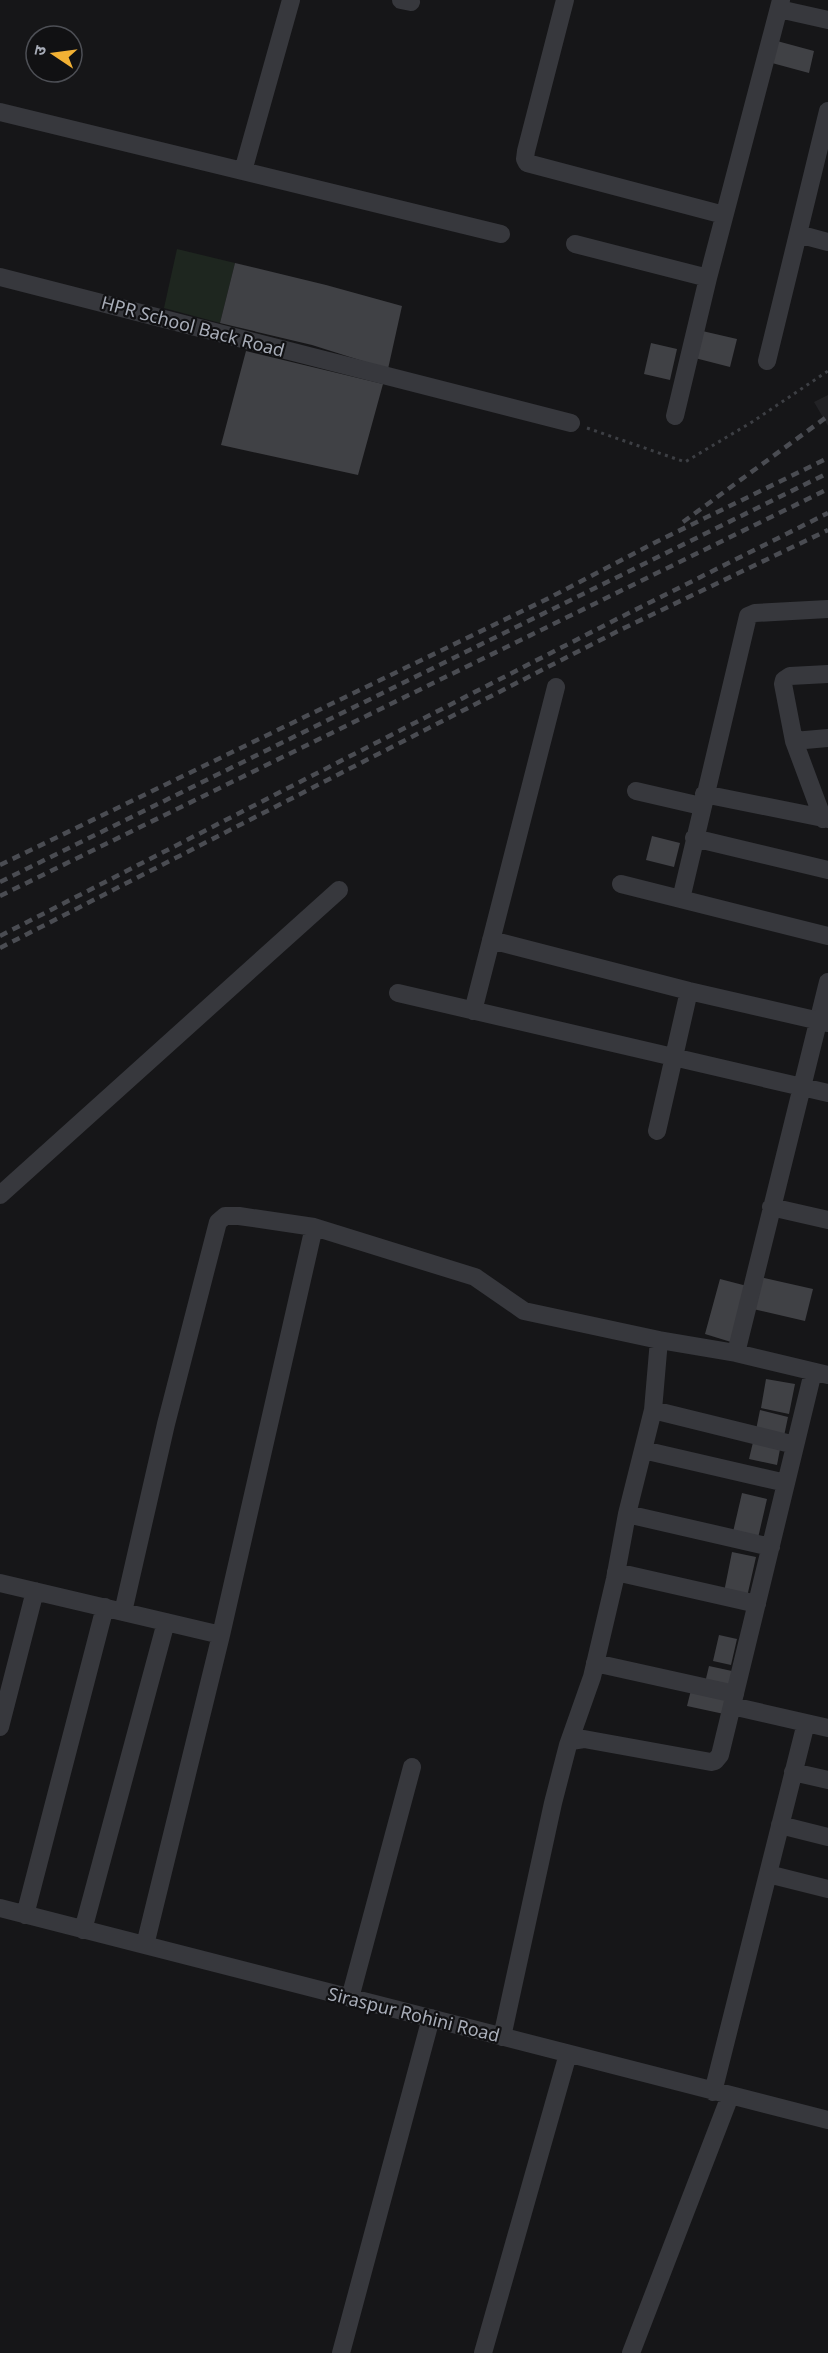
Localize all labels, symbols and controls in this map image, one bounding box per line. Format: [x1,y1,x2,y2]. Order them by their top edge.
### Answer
north arrow [24,24,84,84]
text: उ [28,43,51,58]
street label: HPR School Back Road [99,290,287,362]
street label: Siraspur Rohini Road [326,1981,502,2047]

